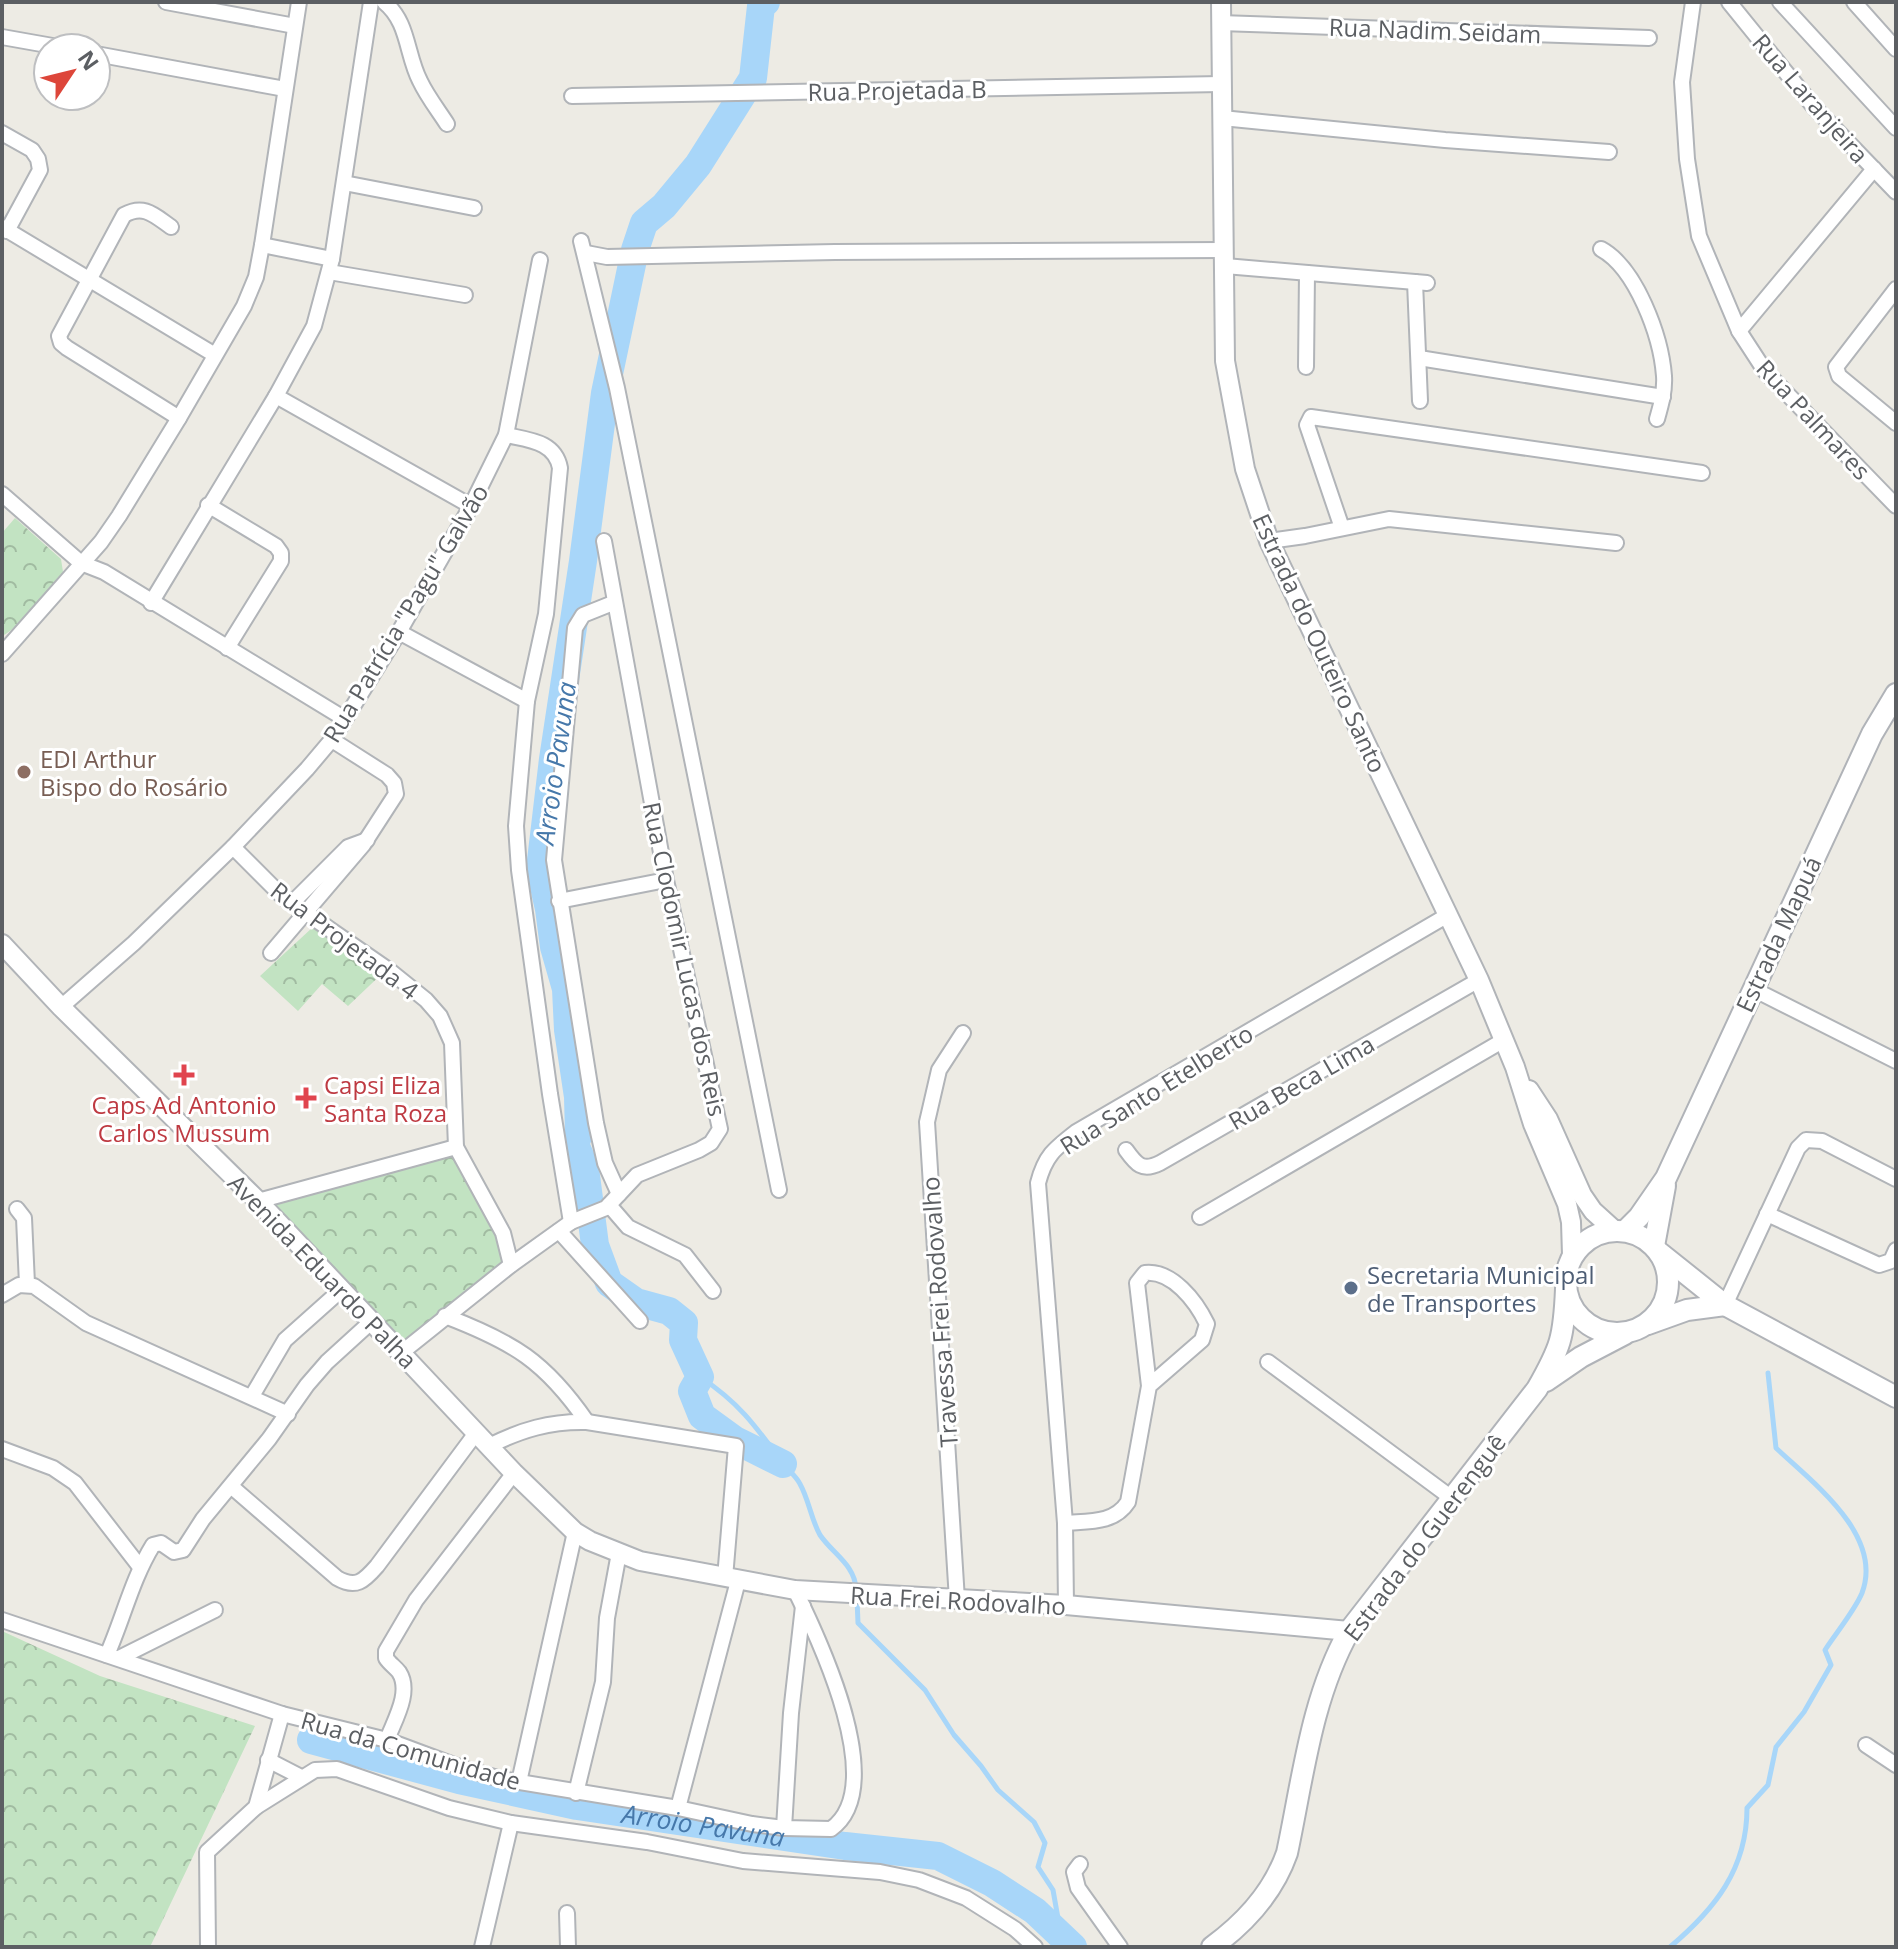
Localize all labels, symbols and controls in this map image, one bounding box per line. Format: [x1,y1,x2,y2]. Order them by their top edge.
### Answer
street label: Rua Nadim Seidam [1328,10,1542,50]
street label: Rua Laranjeira [1746,26,1876,170]
north arrow [32,32,112,112]
text: N [72,44,107,76]
street label: Rua Projetada B [807,72,987,108]
street label: Rua Palmares [1750,352,1878,486]
street label: Rua Patrícia "Pagu" Galvão [315,478,495,748]
street label: Estrada do Outeiro Santo [1245,508,1395,778]
water label: Arroio Pavuna [526,679,584,849]
place label: EDI Arthur Bispo do Rosário [40,742,228,803]
marker: EDI Arthur Bispo do Rosário [15,763,33,781]
street label: Rua Clodomir Lucas dos Reis [636,799,734,1119]
street label: Estrada Mapuá [1727,851,1829,1017]
street label: Rua Projetada 4 [264,874,426,1007]
street label: Rua Santo Etelberto [1053,1016,1259,1162]
street label: Rua Beca Lima [1222,1027,1380,1137]
marker: Caps Ad Antonio Carlos Mussum [173,1064,195,1086]
place label: Capsi Eliza Santa Roza [324,1068,447,1129]
marker: Capsi Eliza Santa Roza [295,1087,317,1109]
place label: Caps Ad Antonio Carlos Mussum [91,1088,277,1149]
street label: Avenida Eduardo Palha [221,1166,425,1376]
street label: Travessa Frei Rodovalho [913,1176,965,1448]
place label: Secretaria Municipal de Transportes [1367,1258,1594,1319]
marker: Secretaria Municipal de Transportes [1342,1279,1360,1297]
street label: Estrada do Guerenguê [1335,1427,1513,1647]
street label: Rua Frei Rodovalho [849,1578,1067,1622]
street label: Rua da Comunidade [297,1703,525,1797]
water label: Arroio Pavuna [618,1795,787,1855]

